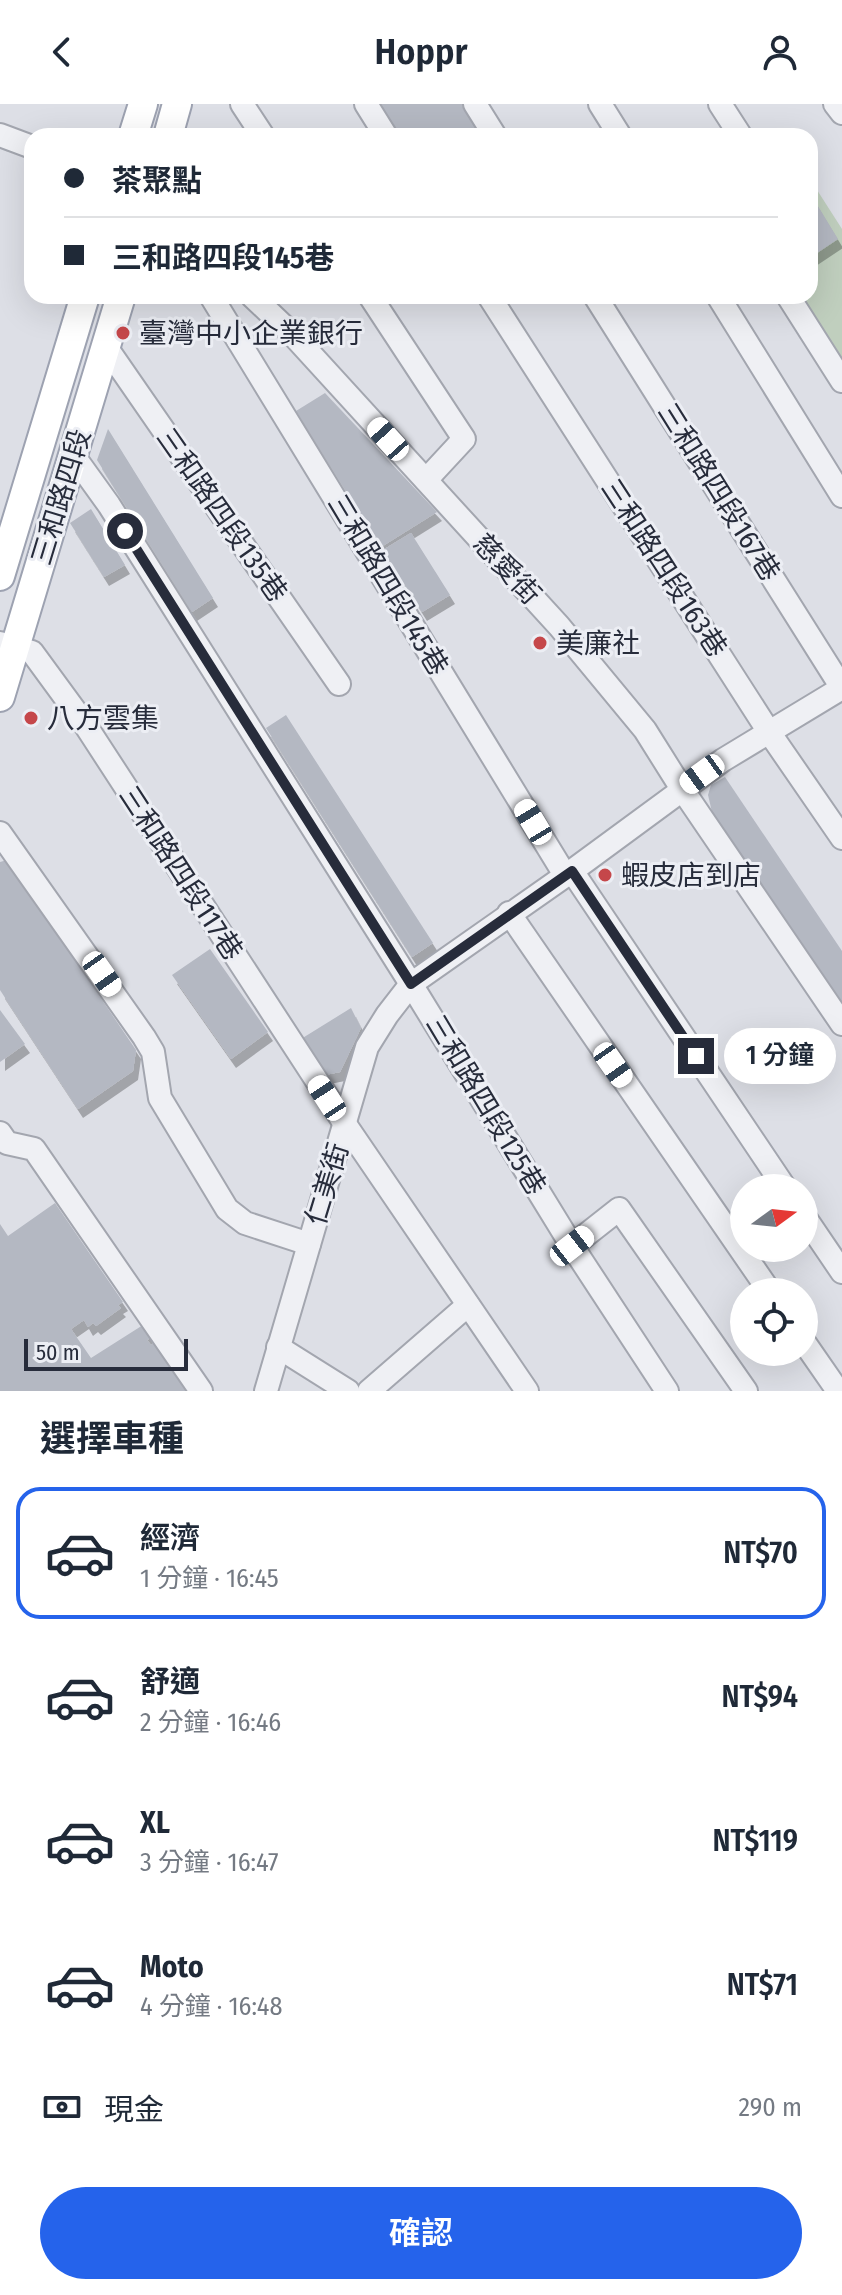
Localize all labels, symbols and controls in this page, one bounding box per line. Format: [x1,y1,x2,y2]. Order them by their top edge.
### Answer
icon: back [40,30,84,74]
text: Hoppr [375,30,467,74]
icon: person [758,30,802,74]
text: 茶聚點 [112,163,202,199]
text: 三和路四段145巷 [112,240,335,276]
place label: 臺灣中小企業銀行 [139,317,363,350]
marker: 臺灣中小企業銀行 [114,324,132,342]
street label: 三和路四段167巷 [651,397,787,587]
car [363,413,413,465]
street label: 三和路四段135巷 [150,422,294,608]
street label: 三和路四段 [25,425,97,569]
street label: 三和路四段163巷 [594,473,734,663]
street label: 三和路四段145巷 [321,489,455,681]
route start [107,513,143,549]
street label: 慈愛街 [466,527,548,611]
place label: 美廉社 [556,627,640,660]
marker: 美廉社 [531,634,549,652]
place label: 八方雲集 [47,702,159,735]
marker: 八方雲集 [22,709,40,727]
car [676,750,728,798]
street label: 三和路四段117巷 [112,780,250,966]
car [510,795,556,849]
place label: 蝦皮店到店 [621,859,761,892]
marker: 蝦皮店到店 [596,866,614,884]
car [78,947,126,1001]
street label: 三和路四段125巷 [419,1009,553,1201]
callout: 1 分鐘 [724,1028,836,1084]
car [589,1038,637,1092]
route end [678,1038,714,1074]
text: 1 分鐘 [746,1040,814,1071]
car [304,1071,350,1125]
street label: 仁美街 [299,1139,355,1229]
north arrow [730,1174,818,1262]
map controls [730,1174,818,1366]
car [546,1222,598,1270]
button: locate [730,1278,818,1366]
scale bar [24,1335,188,1371]
text: 50 m [36,1339,80,1366]
text: 選擇車種 [40,1417,184,1461]
icon: car [44,1517,116,1589]
text: 經濟 [140,1520,200,1556]
text: NT$70 [723,1535,798,1571]
text: 1 分鐘 · 16:45 [140,1563,279,1594]
icon: car [44,1661,116,1733]
text: 舒適 [140,1664,200,1700]
text: NT$94 [721,1679,798,1715]
text: 2 分鐘 · 16:46 [140,1707,281,1738]
icon: car [44,1805,116,1877]
text: XL [140,1805,170,1841]
text: NT$119 [713,1823,798,1859]
text: 3 分鐘 · 16:47 [140,1847,279,1878]
icon: car [44,1949,116,2021]
text: Moto [140,1949,204,1985]
text: NT$71 [727,1967,798,2003]
text: 4 分鐘 · 16:48 [140,1991,282,2022]
icon: cash [40,2085,84,2129]
text: 現金 [104,2092,164,2128]
text: 290 m [738,2092,802,2123]
button: 確認 [40,2187,802,2279]

